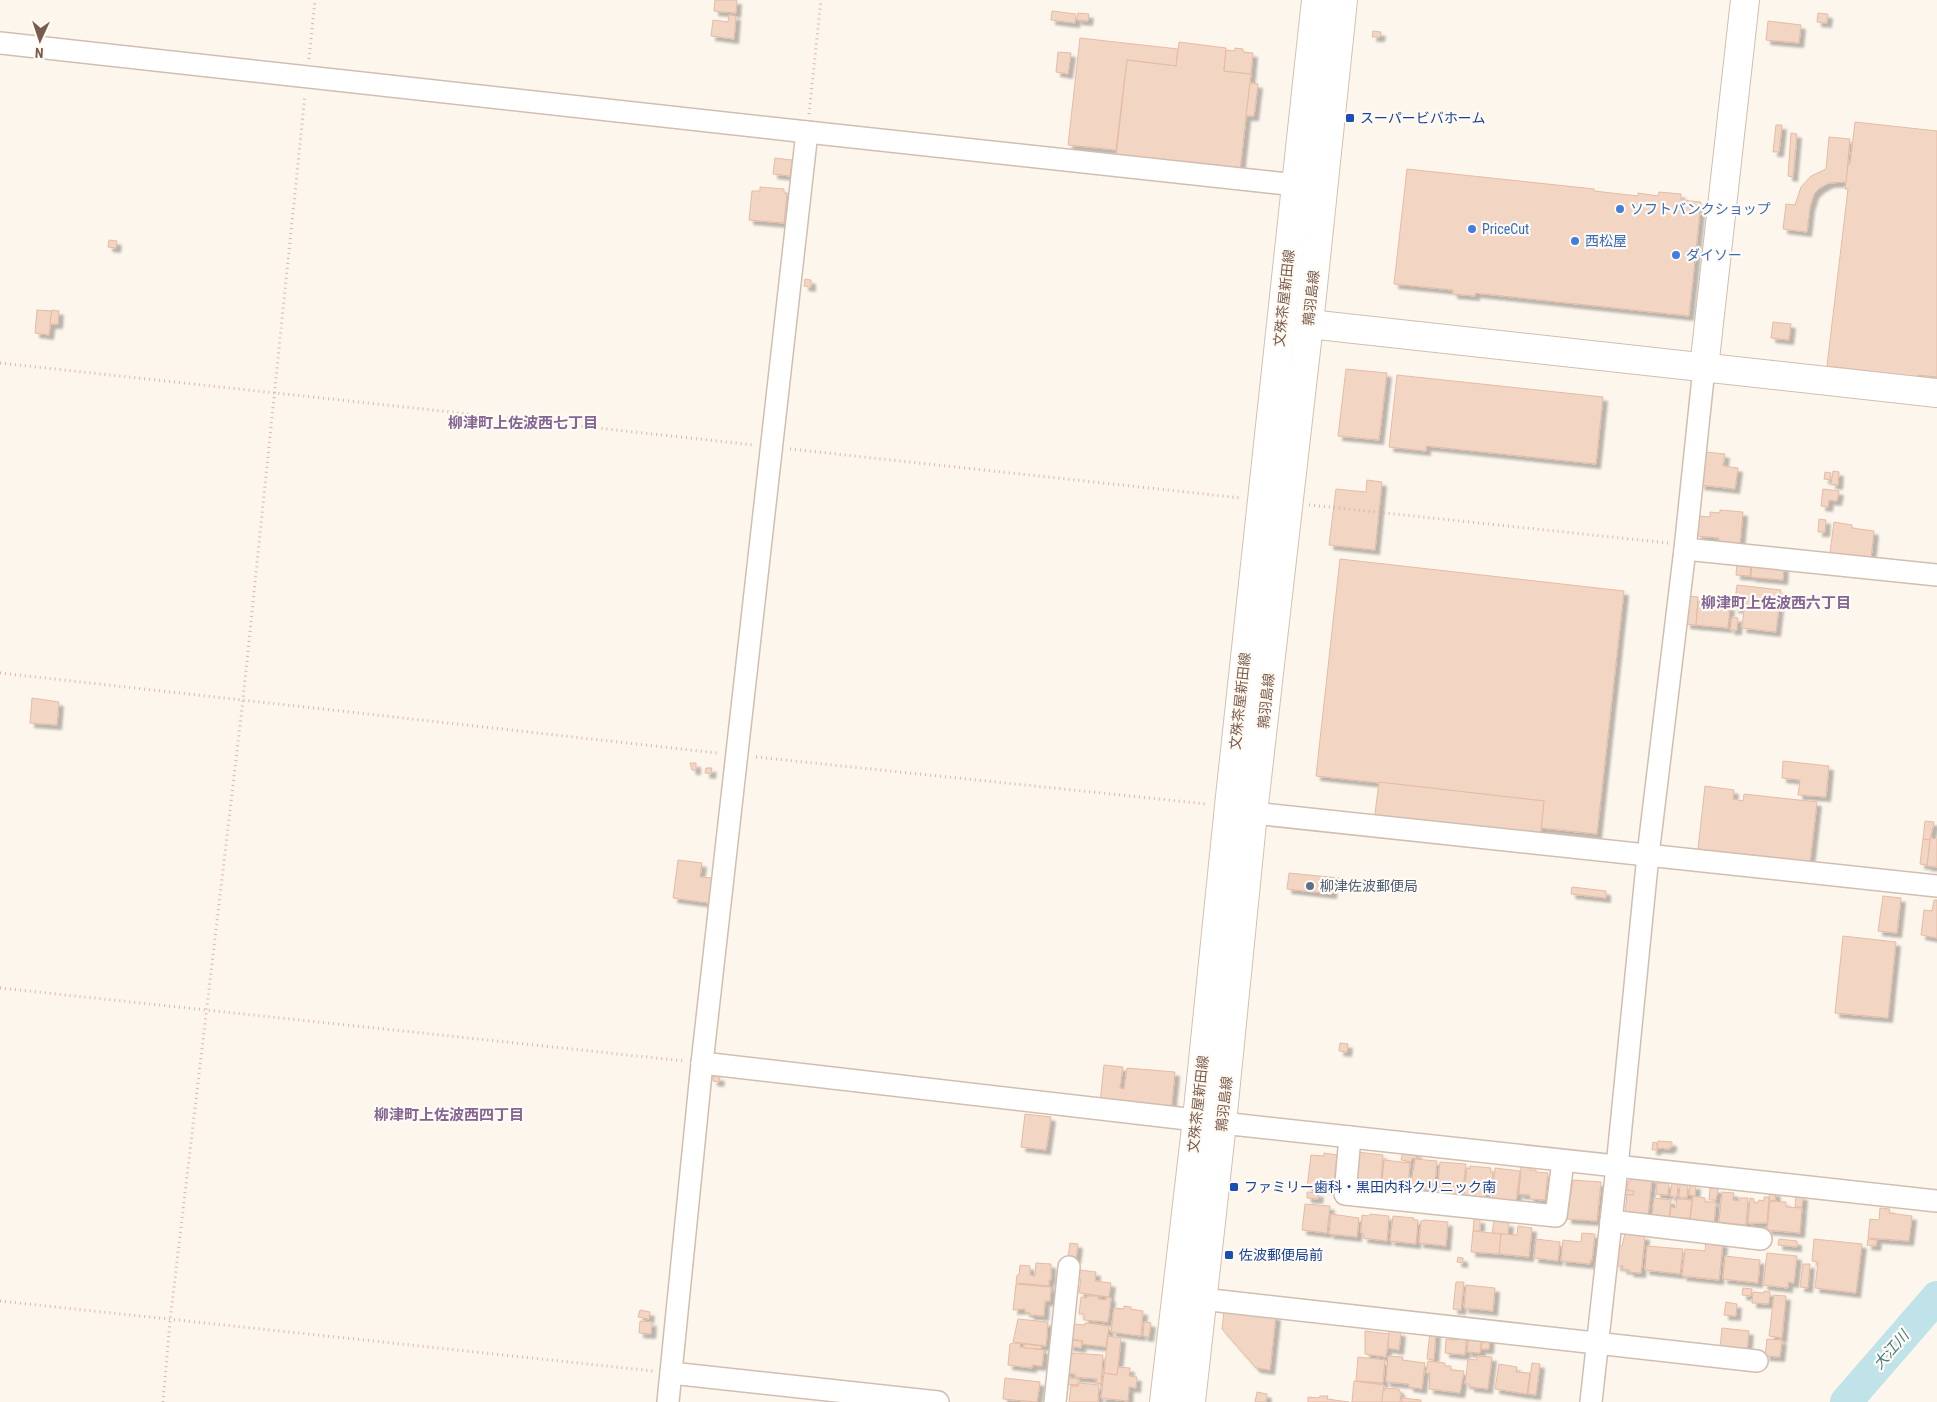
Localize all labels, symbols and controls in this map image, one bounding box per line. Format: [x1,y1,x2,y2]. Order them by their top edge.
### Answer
north arrow [15,15,65,65]
text: N [35,45,44,61]
place label: スーパービバホーム [1360,110,1485,126]
marker: スーパービバホーム [1344,112,1356,124]
place label: ソフトバンクショップ [1630,201,1771,217]
marker: ソフトバンクショップ [1614,203,1626,215]
place label: PriceCut [1482,221,1529,237]
marker: PriceCut [1466,223,1478,235]
place label: 西松屋 [1585,233,1627,249]
marker: 西松屋 [1569,235,1581,247]
place label: ダイソー [1686,247,1742,263]
street label: 文殊茶屋新田線 [1271,248,1297,348]
marker: ダイソー [1670,249,1682,261]
street label: 鶉羽島線 [1300,269,1322,327]
district label: 柳津町上佐波西七丁目 [448,414,598,432]
district label: 柳津町上佐波西六丁目 [1701,594,1851,612]
street label: 文殊茶屋新田線 [1227,651,1253,751]
street label: 鶉羽島線 [1255,672,1277,730]
place label: 柳津佐波郵便局 [1320,878,1418,894]
marker: 柳津佐波郵便局 [1304,880,1316,892]
street label: 文殊茶屋新田線 [1185,1054,1211,1154]
street label: 鶉羽島線 [1213,1075,1235,1133]
district label: 柳津町上佐波西四丁目 [374,1106,524,1124]
place label: ファミリー歯科・黒田内科クリニック南 [1244,1179,1496,1195]
marker: ファミリー歯科・黒田内科クリニック南 [1228,1181,1240,1193]
place label: 佐波郵便局前 [1239,1247,1323,1263]
marker: 佐波郵便局前 [1223,1249,1235,1261]
water label: 大江川 [1869,1326,1914,1373]

